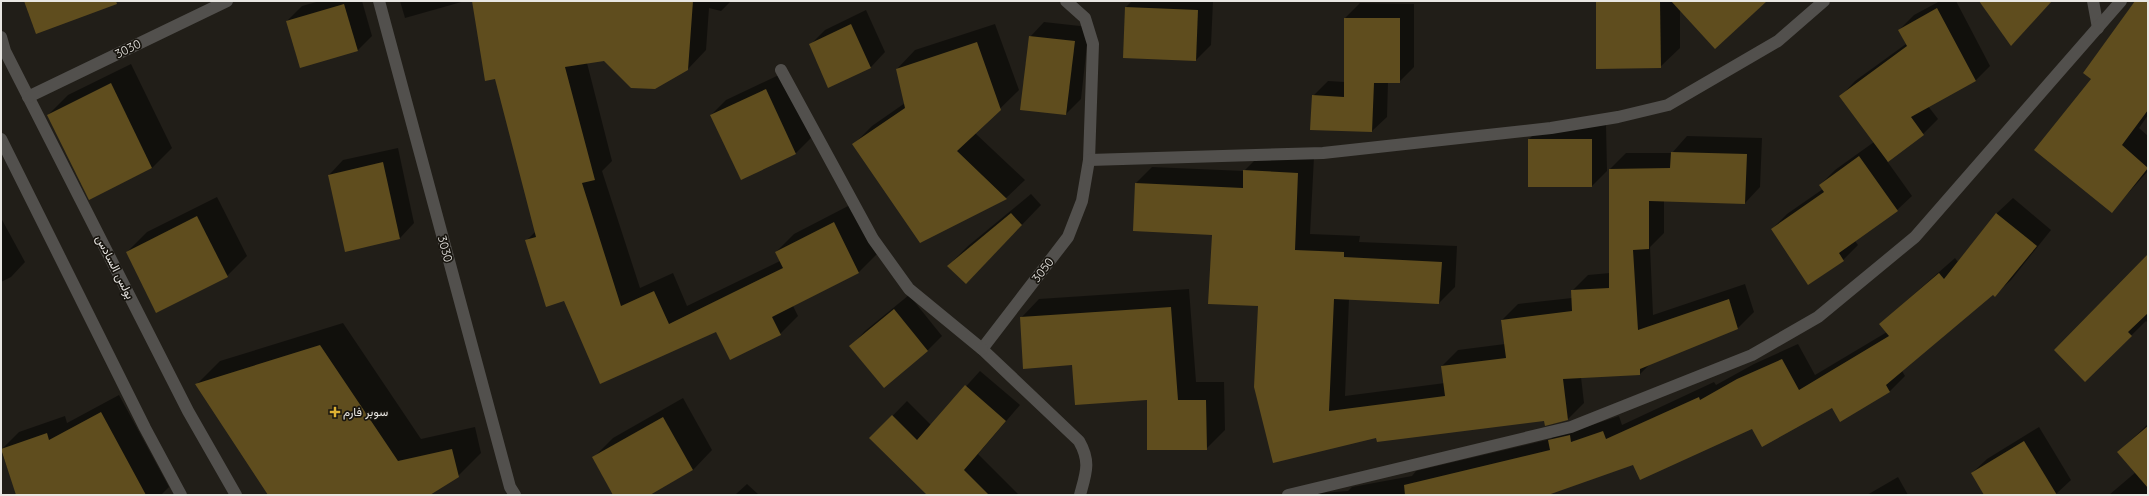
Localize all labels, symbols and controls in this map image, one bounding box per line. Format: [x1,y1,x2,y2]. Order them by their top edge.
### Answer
street label: 3030 [112,36,143,61]
street label: بولس السادس [92,232,138,302]
street label: 3030 [435,234,456,264]
street label: 3050 [1028,254,1057,285]
place label: سوبر فارم [343,404,388,420]
marker: سوبر فارم [330,407,340,417]

